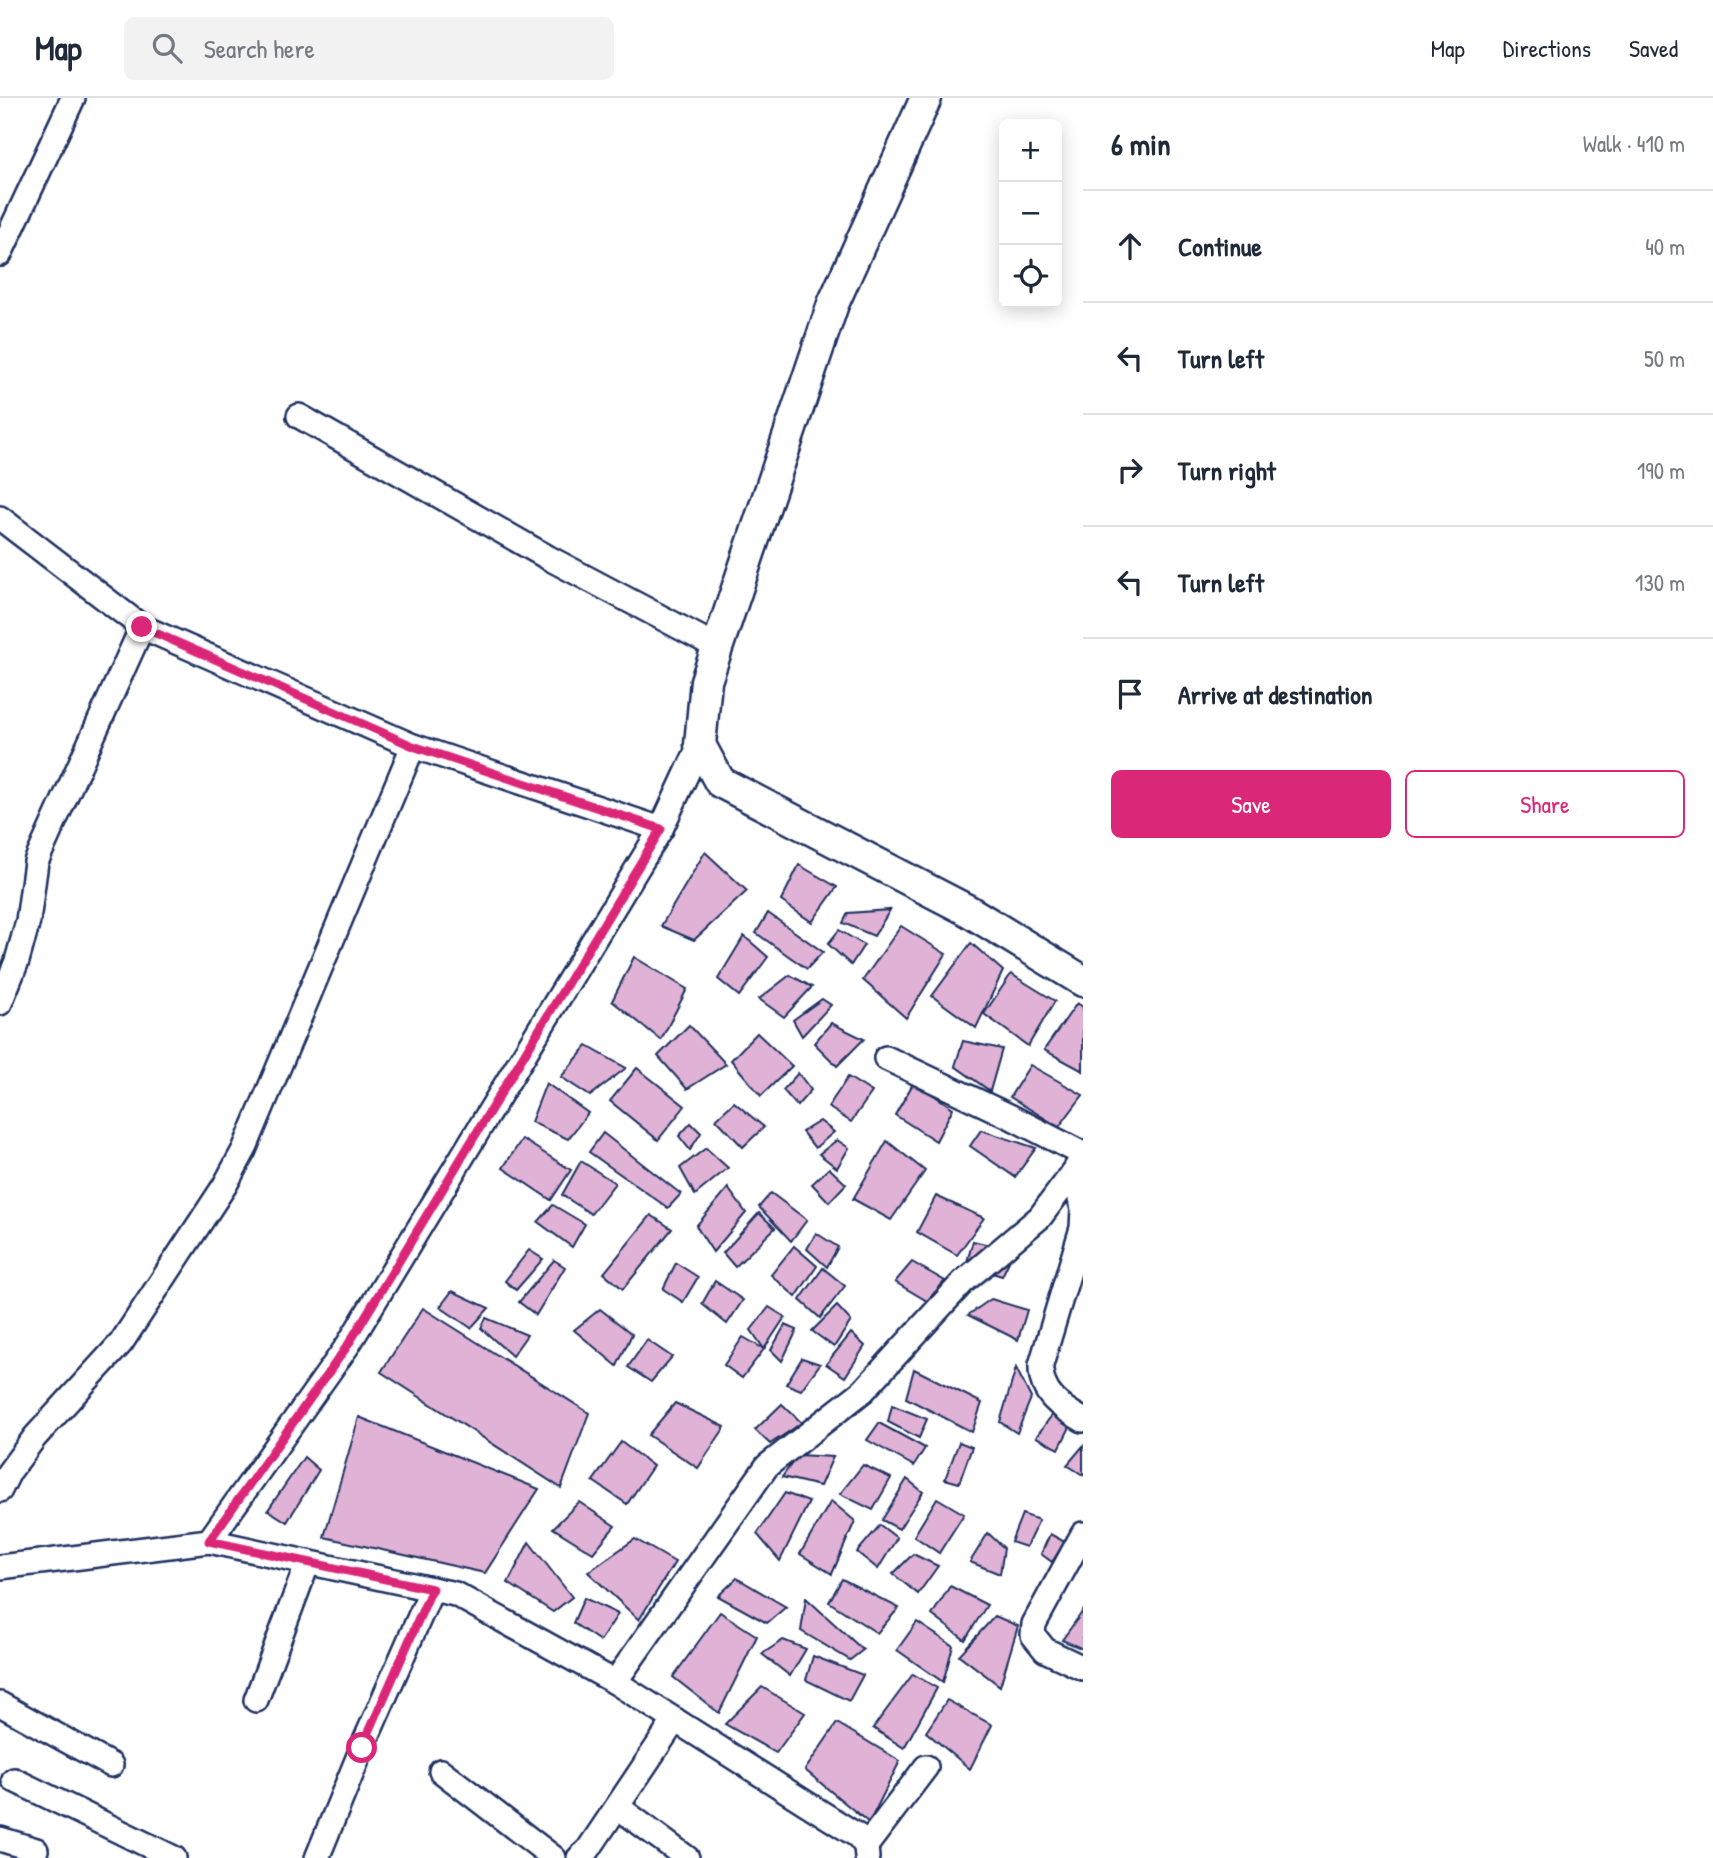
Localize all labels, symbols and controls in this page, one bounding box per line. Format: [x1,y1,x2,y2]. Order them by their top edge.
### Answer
search box [124,17,614,80]
text: Map [35,26,82,70]
icon: search [148,29,186,67]
text: Search here [204,31,315,66]
text: Map [1431,32,1465,64]
text: Directions [1503,32,1591,64]
text: Saved [1629,32,1678,64]
map controls [999,119,1062,308]
button: + [999,119,1062,182]
text: 6 min [1111,124,1171,164]
text: Walk · 410 m [1583,128,1685,159]
button: − [999,182,1062,245]
icon: ahead [1111,227,1149,265]
text: Continue [1178,229,1262,264]
text: 40 m [1645,231,1685,262]
button: locate [999,245,1062,308]
icon: left [1111,339,1149,377]
text: Turn left [1178,341,1264,376]
text: 50 m [1644,343,1685,374]
icon: right [1111,451,1149,489]
text: Turn right [1178,453,1276,488]
text: 190 m [1637,455,1685,486]
icon: left [1111,563,1149,601]
text: Turn left [1178,565,1264,600]
text: 130 m [1635,567,1685,598]
route end [126,611,157,642]
icon: arrive [1111,675,1149,713]
text: Arrive at destination [1178,677,1373,712]
button: Save [1111,770,1391,838]
button: Share [1405,770,1685,838]
route start [346,1732,377,1763]

